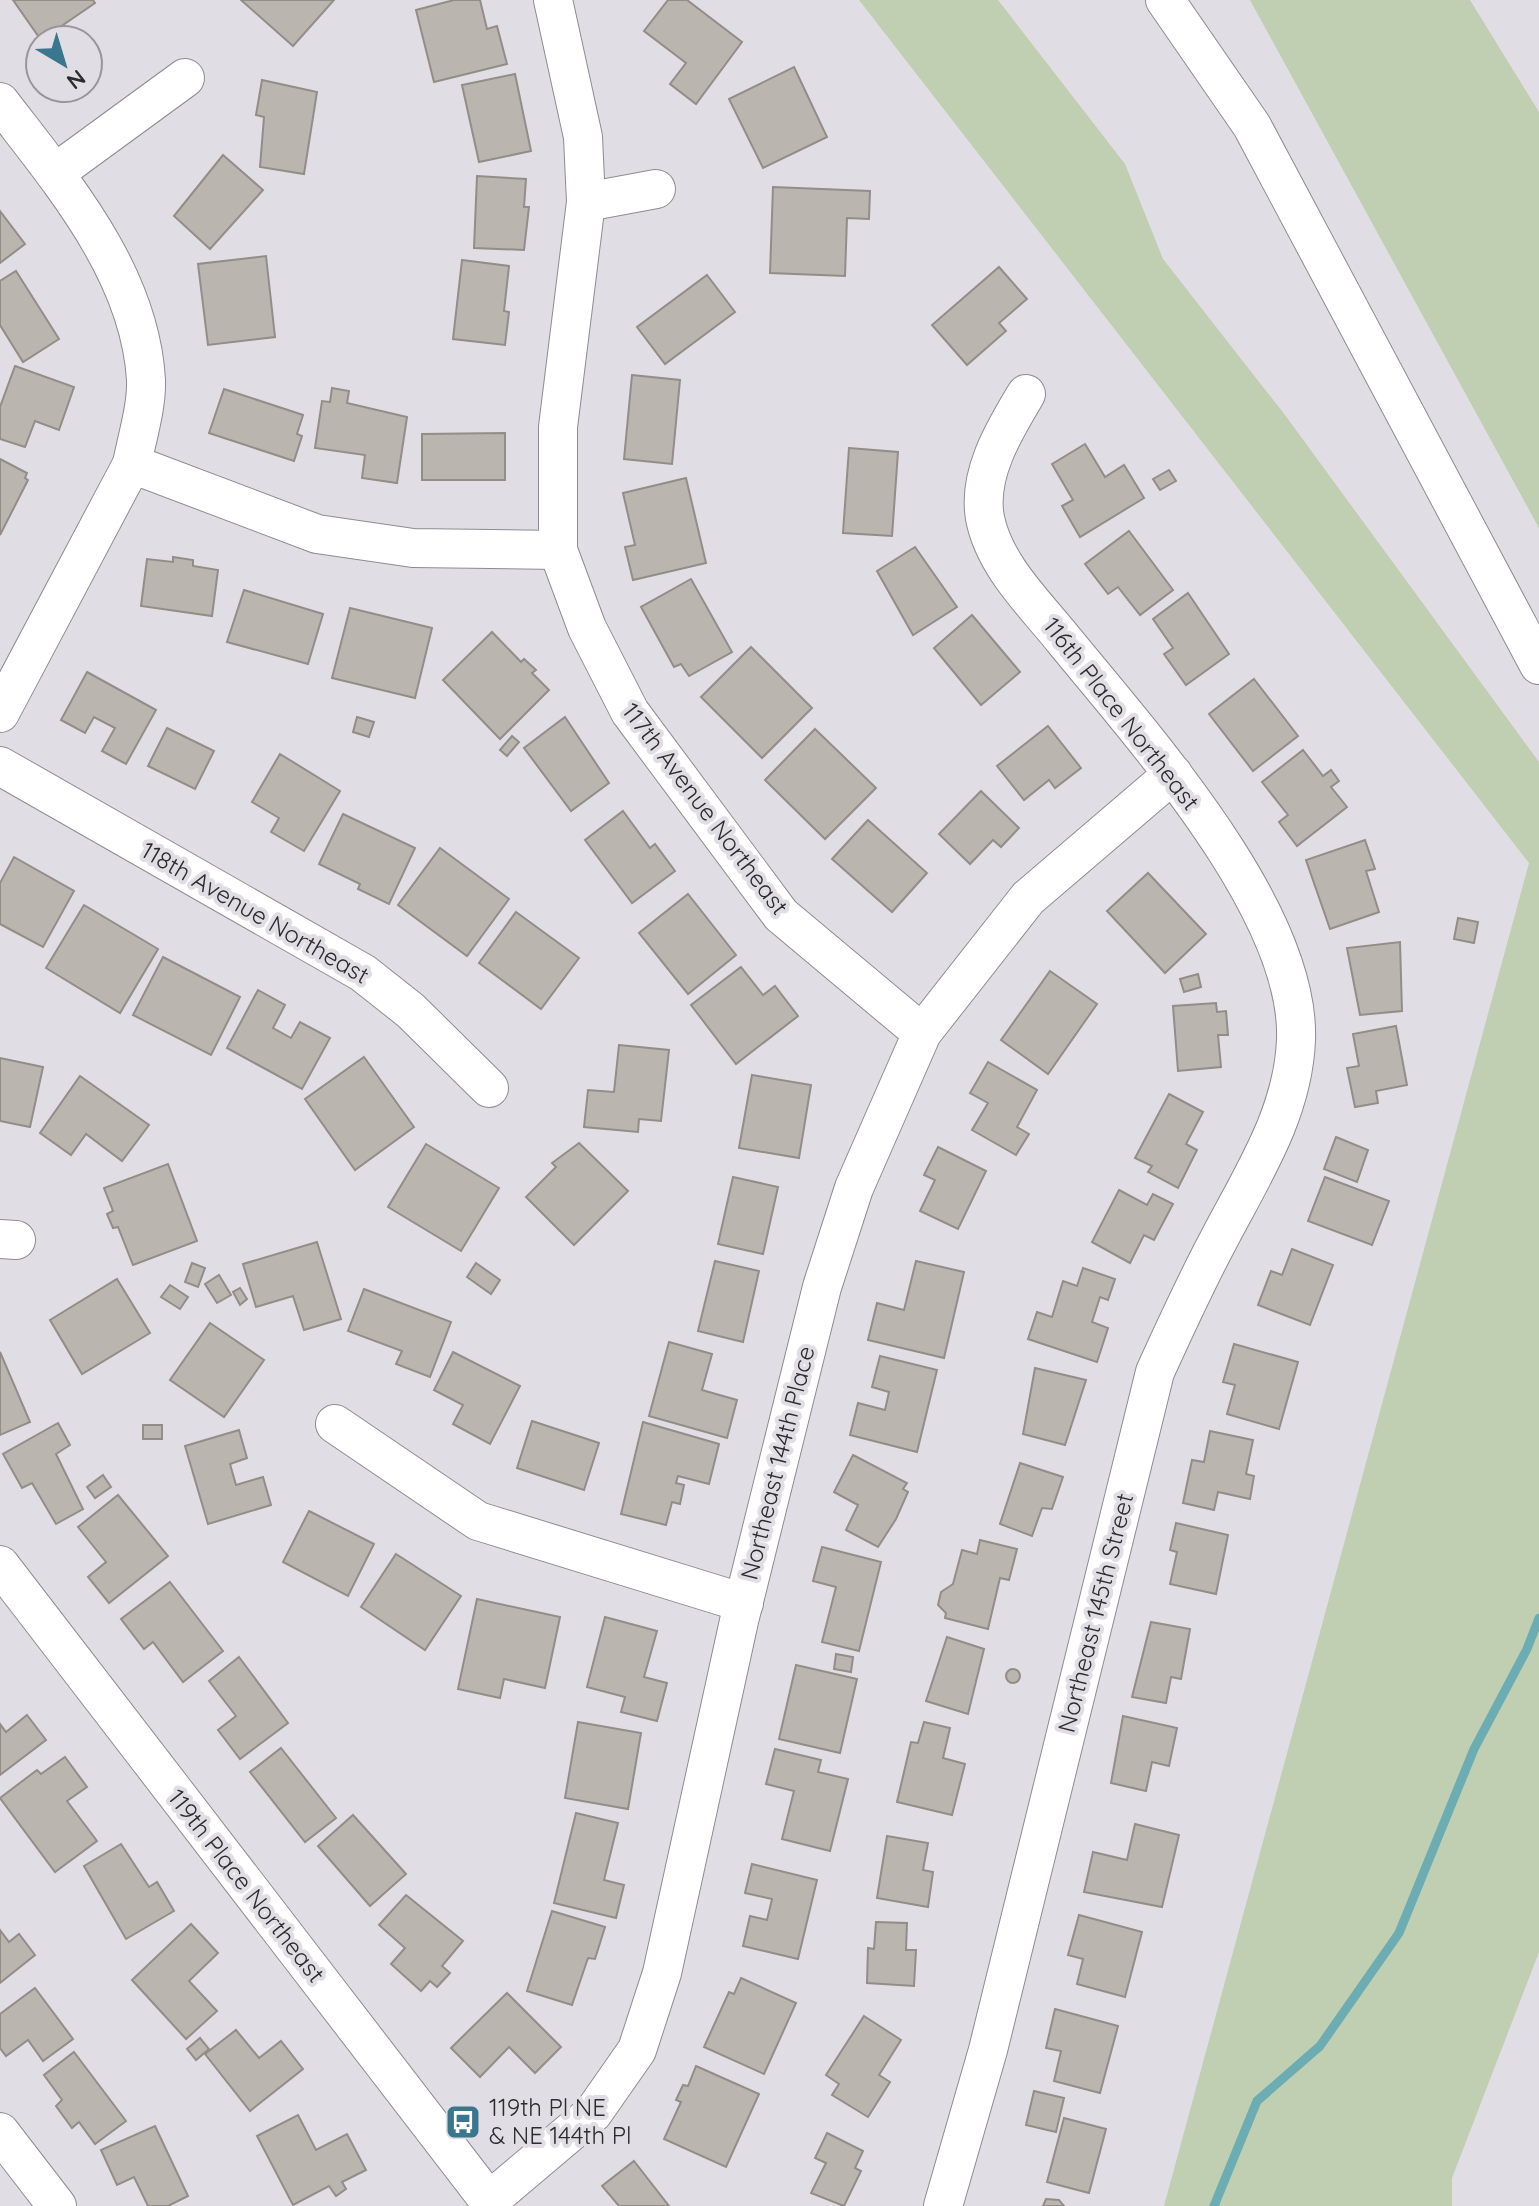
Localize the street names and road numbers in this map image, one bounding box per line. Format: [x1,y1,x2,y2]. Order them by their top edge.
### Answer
street label: 116th Place Northeast [1037,611,1206,816]
street label: 117th Avenue Northeast [616,697,795,920]
street label: 118th Avenue Northeast [136,835,375,990]
street label: Northeast 144th Place [733,1343,821,1583]
street label: Northeast 145th Street [1051,1490,1139,1735]
street label: 119th Place Northeast [162,1783,332,1988]

